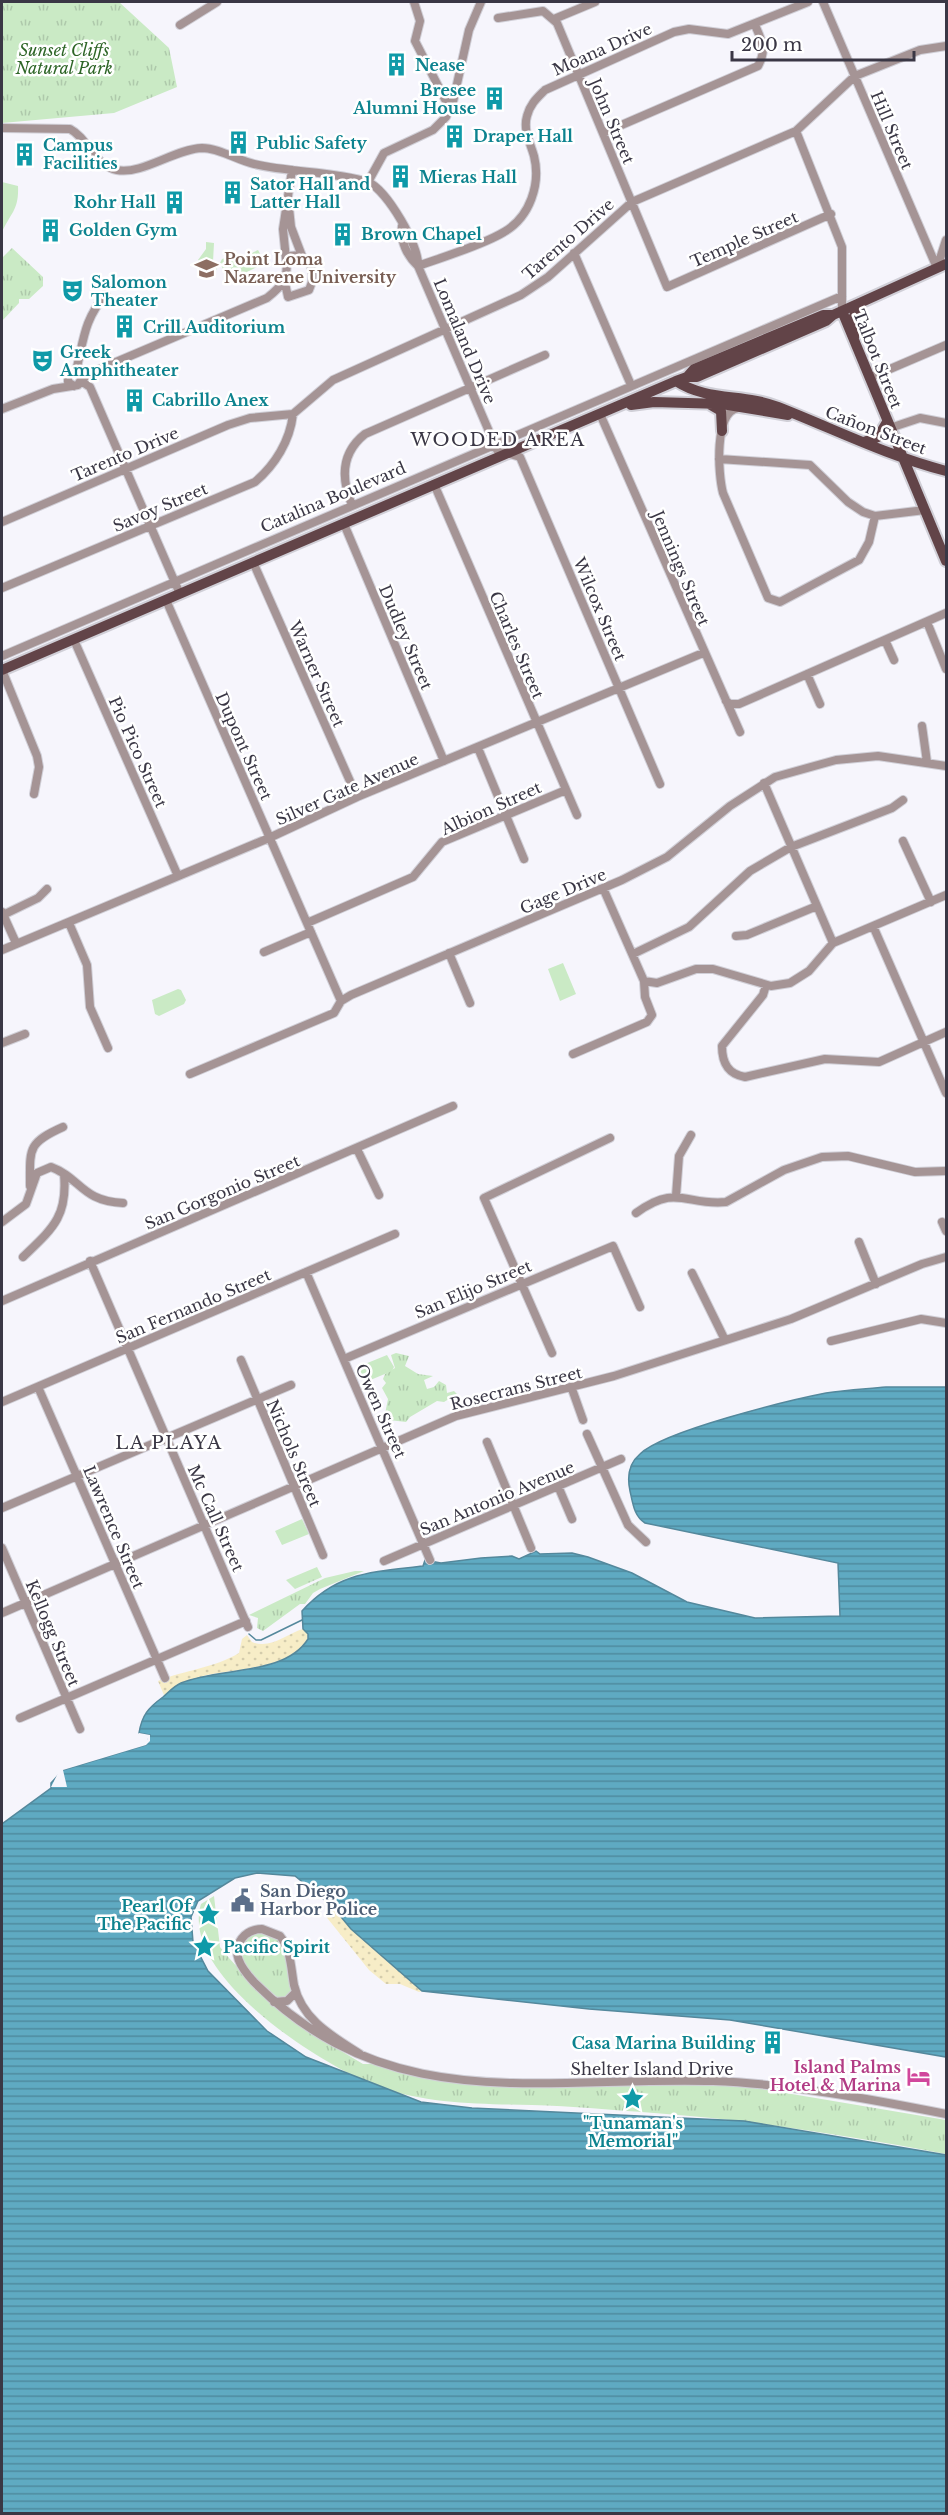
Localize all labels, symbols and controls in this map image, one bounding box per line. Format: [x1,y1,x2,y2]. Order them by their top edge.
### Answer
street label: Moana Drive [549,18,655,80]
scale bar [732,24,914,62]
text: 200 m [741,34,802,56]
park label: Sunset Cliffs Natural Park [14,40,113,78]
building icon: Nease [384,52,410,78]
place label: Nease [415,55,465,75]
street label: John Street [584,73,639,167]
place label: Bresee Alumni House [352,80,476,118]
building icon: Bresee Alumni House [481,86,507,112]
street label: Hill Street [867,88,917,172]
building icon: Draper Hall [442,123,468,149]
place label: Draper Hall [473,126,573,146]
building icon: Public Safety [225,130,251,156]
place label: Public Safety [256,133,367,153]
place label: Campus Facilities [43,135,118,173]
building icon: Campus Facilities [12,141,38,167]
building icon: Mieras Hall [388,164,414,190]
place label: Mieras Hall [419,167,517,187]
place label: Sator Hall and Latter Hall [250,174,370,212]
building icon: Sator Hall and Latter Hall [219,180,245,206]
building icon: Rohr Hall [161,189,187,215]
place label: Rohr Hall [74,192,156,212]
street label: Tarento Drive [518,194,618,284]
street label: Temple Street [687,206,801,272]
building icon: Golden Gym [38,217,64,243]
place label: Golden Gym [69,220,178,240]
building icon: Brown Chapel [330,221,356,247]
place label: Brown Chapel [361,224,482,244]
place label: Point Loma Nazarene University [224,249,397,287]
school or university icon: Point Loma Nazarene University [193,255,219,281]
place label: Salomon Theater [91,272,167,310]
street label: Lomaland Drive [430,275,500,407]
theatre icon: Salomon Theater [60,278,86,304]
street label: Talbot Street [849,307,907,411]
building icon: Crill Auditorium [112,314,138,340]
place label: Crill Auditorium [143,317,285,337]
place label: Greek Amphitheater [59,342,179,380]
theatre icon: Greek Amphitheater [29,348,55,374]
building icon: Cabrillo Anex [121,387,147,413]
place label: Cabrillo Anex [152,390,269,410]
street label: Cañon Street [822,402,930,458]
street label: Tarento Drive [68,422,182,486]
district label: WOODED AREA [409,429,586,451]
street label: Catalina Boulevard [257,457,409,537]
street label: Savoy Street [110,478,210,536]
street label: Jennings Street [647,506,714,629]
street label: Wilcox Street [569,553,631,664]
street label: Dudley Street [375,581,437,693]
street label: Charles Street [485,588,549,702]
street label: Warner Street [284,617,349,730]
street label: Dupont Street [211,689,277,803]
street label: Pio Pico Street [105,693,171,811]
street label: Silver Gate Avenue [273,749,421,829]
street label: Albion Street [437,777,544,839]
street label: Gage Drive [517,864,609,918]
street label: San Gorgonio Street [141,1150,303,1234]
street label: San Elijo Street [412,1255,534,1323]
street label: San Fernando Street [112,1264,274,1348]
street label: Owen Street [351,1361,411,1461]
street label: Rosecrans Street [448,1362,584,1414]
street label: Nichols Street [262,1396,326,1510]
district label: LA PLAYA [115,1432,223,1454]
street label: San Antonio Avenue [417,1456,577,1540]
street label: Mc Call Street [183,1461,249,1575]
street label: Lawrence Street [79,1462,149,1592]
street label: Kellogg Street [22,1577,84,1689]
place label: San Diego Harbor Police [260,1881,377,1919]
public building icon: San Diego Harbor Police [229,1887,255,1913]
place label: Pearl Of The Pacific [97,1896,193,1934]
place icon: Pearl Of The Pacific [196,1902,222,1928]
place icon: Pacific Spirit [192,1934,218,1960]
place label: Pacific Spirit [223,1937,331,1957]
building icon: Casa Marina Building [760,2030,786,2056]
place label: Casa Marina Building [572,2033,756,2053]
place label: Island Palms Hotel & Marina [770,2057,901,2095]
street label: Shelter Island Drive [571,2059,733,2079]
hotel icon: Island Palms Hotel & Marina [906,2063,932,2089]
place icon: "Tunaman's Memorial" [620,2085,646,2111]
place label: "Tunaman's Memorial" [583,2113,683,2151]

